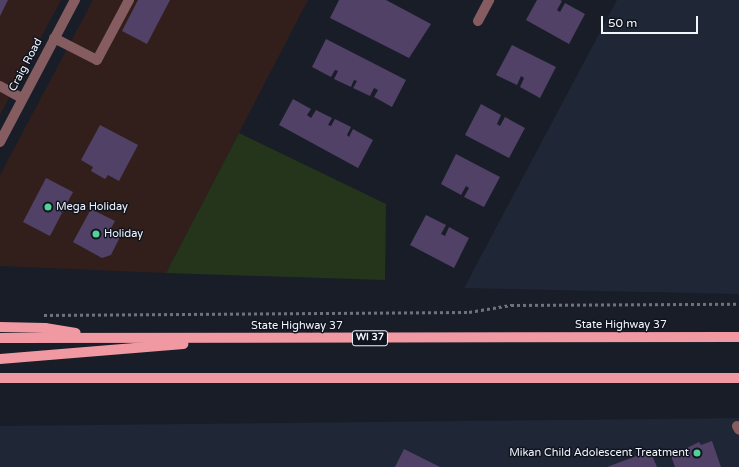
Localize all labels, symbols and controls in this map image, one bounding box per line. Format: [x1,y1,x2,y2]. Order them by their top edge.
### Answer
scale bar [603,8,700,34]
text: 50 m [608,16,637,30]
street label: Craig Road [7,36,45,94]
place label: Mega Holiday [56,200,128,214]
marker: Mega Holiday [43,202,53,212]
place label: Holiday [104,227,143,241]
marker: Holiday [91,229,101,239]
street label: State Highway 37 [575,318,667,332]
street label: State Highway 37 [251,319,343,333]
road number: WI 37 [351,330,389,346]
place label: Mikan Child Adolescent Treatment [509,446,689,460]
marker: Mikan Child Adolescent Treatment [692,448,702,458]

